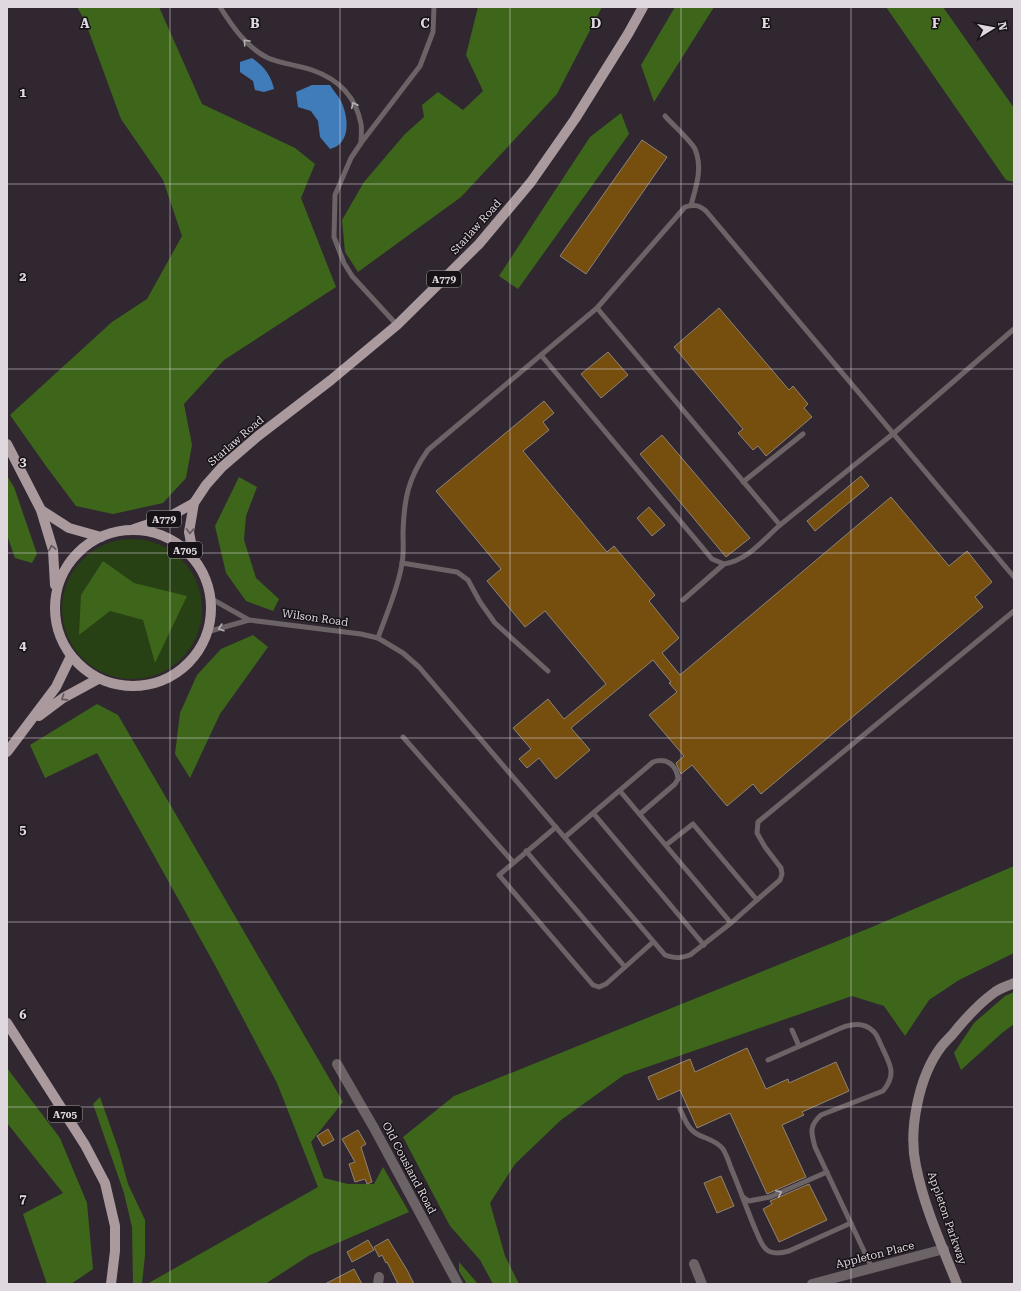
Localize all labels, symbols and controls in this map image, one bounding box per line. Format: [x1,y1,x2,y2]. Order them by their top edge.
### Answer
north arrow [973,8,1013,48]
text: A [80,16,90,31]
text: B [250,16,260,31]
text: C [420,16,430,31]
text: D [591,16,601,31]
text: E [762,16,770,31]
text: F [932,16,940,31]
text: N [995,21,1010,32]
one-way arrow [244,39,251,46]
text: 1 [19,85,27,100]
one-way arrow [351,102,359,110]
street label: Starlaw Road [448,197,504,257]
text: 2 [19,269,27,284]
road number: A779 [427,271,461,287]
street label: Starlaw Road [206,413,266,469]
text: 3 [19,454,27,469]
road number: A779 [147,511,181,527]
one-way arrow [186,528,194,534]
road number: A705 [168,542,202,558]
one-way arrow [49,545,57,551]
street label: Wilson Road [281,607,349,629]
one-way arrow [218,623,225,632]
text: 4 [19,638,27,653]
one-way arrow [61,693,68,701]
text: 5 [19,822,27,837]
text: 6 [19,1007,27,1022]
road number: A705 [48,1106,82,1122]
street label: Old Cousland Road [379,1120,439,1216]
street label: Appleton Parkway [925,1170,969,1267]
one-way arrow [775,1190,783,1198]
text: 7 [19,1191,27,1206]
street label: Appleton Place [834,1239,916,1271]

